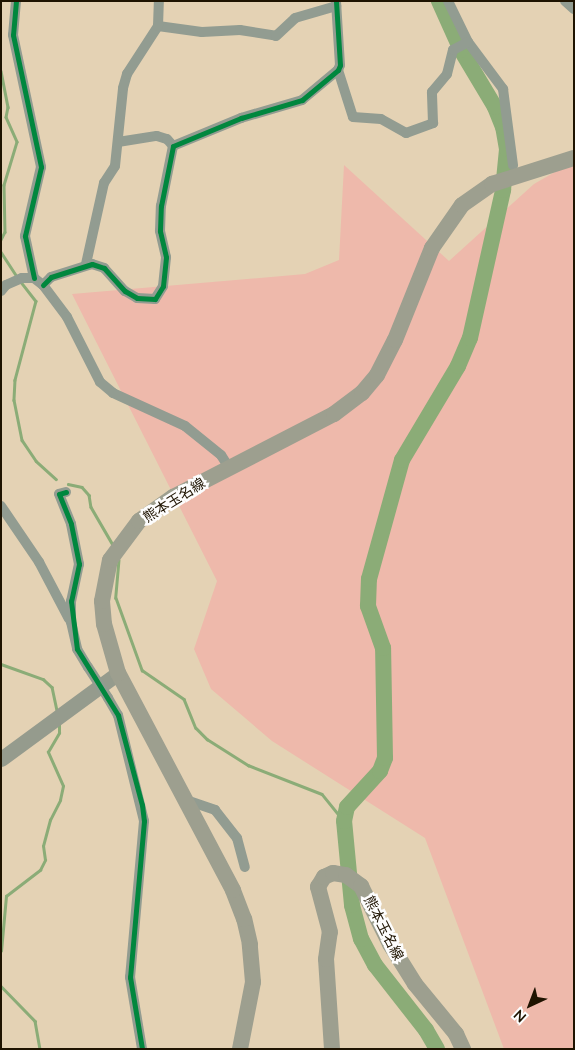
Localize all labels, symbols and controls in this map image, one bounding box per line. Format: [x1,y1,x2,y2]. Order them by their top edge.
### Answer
street label: 熊本玉名線 [140,474,208,526]
street label: 熊本玉名線 [361,893,407,963]
north arrow [505,980,555,1030]
text: N [510,1006,529,1026]

